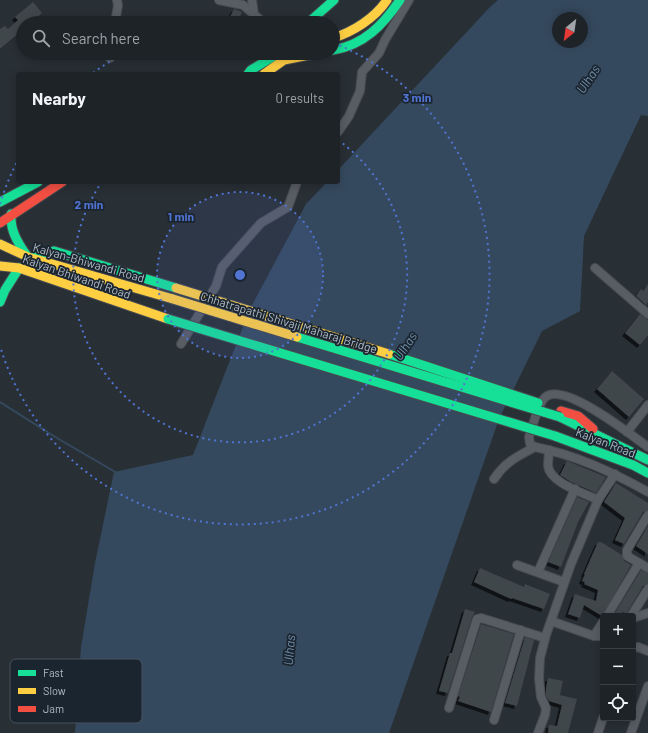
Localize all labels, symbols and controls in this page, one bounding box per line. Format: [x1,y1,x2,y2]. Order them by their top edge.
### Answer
north arrow [552,12,588,48]
search box [16,16,340,60]
icon: search [30,27,52,49]
text: Search here [62,29,140,47]
water label: Ulhas [573,62,603,96]
text: Nearby [32,88,86,108]
text: 0 results [275,90,324,106]
text: 3 min [403,90,431,104]
text: 2 min [75,197,103,211]
text: 1 min [168,209,194,223]
street label: Kalyan-Bhiwandi Road [32,239,146,285]
street label: Kalyan Bhiwandi Road [21,251,133,301]
centre of rings [233,268,247,282]
street label: Chhatrapathi Shivaji Maharaj Bridge [199,288,379,356]
water label: Ulhas [390,329,420,363]
street label: Kalyan Road [574,424,638,460]
map controls [600,613,636,721]
button: + [600,613,636,649]
water label: Ulhas [280,634,298,666]
button: − [600,649,636,685]
legend [10,659,142,723]
text: Fast [43,666,64,679]
text: Slow [43,684,66,697]
button: locate [600,685,636,721]
text: Jam [43,702,64,715]

